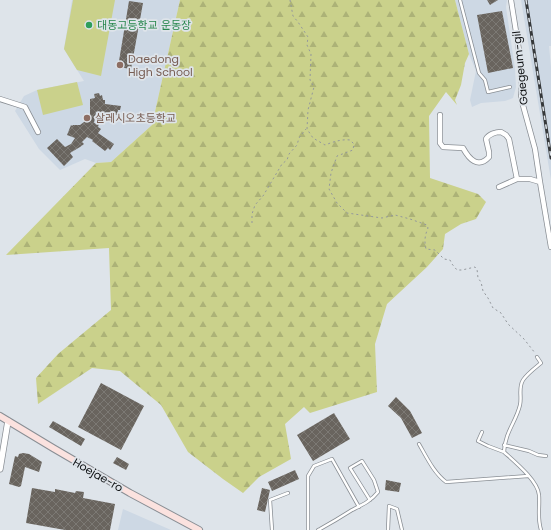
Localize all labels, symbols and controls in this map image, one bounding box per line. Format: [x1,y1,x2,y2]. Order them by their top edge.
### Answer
place label: 대동고등학교 운동장 [97,17,191,33]
marker: 대동고등학교 운동장 [84,20,94,30]
street label: Gaegeum-gil [508,30,532,106]
place label: Daedong High School [128,51,193,80]
marker: Daedong High School [115,60,125,70]
place label: 살레시오초등학교 [95,110,176,126]
marker: 살레시오초등학교 [82,113,92,123]
street label: Hoejae-ro [70,454,126,496]

